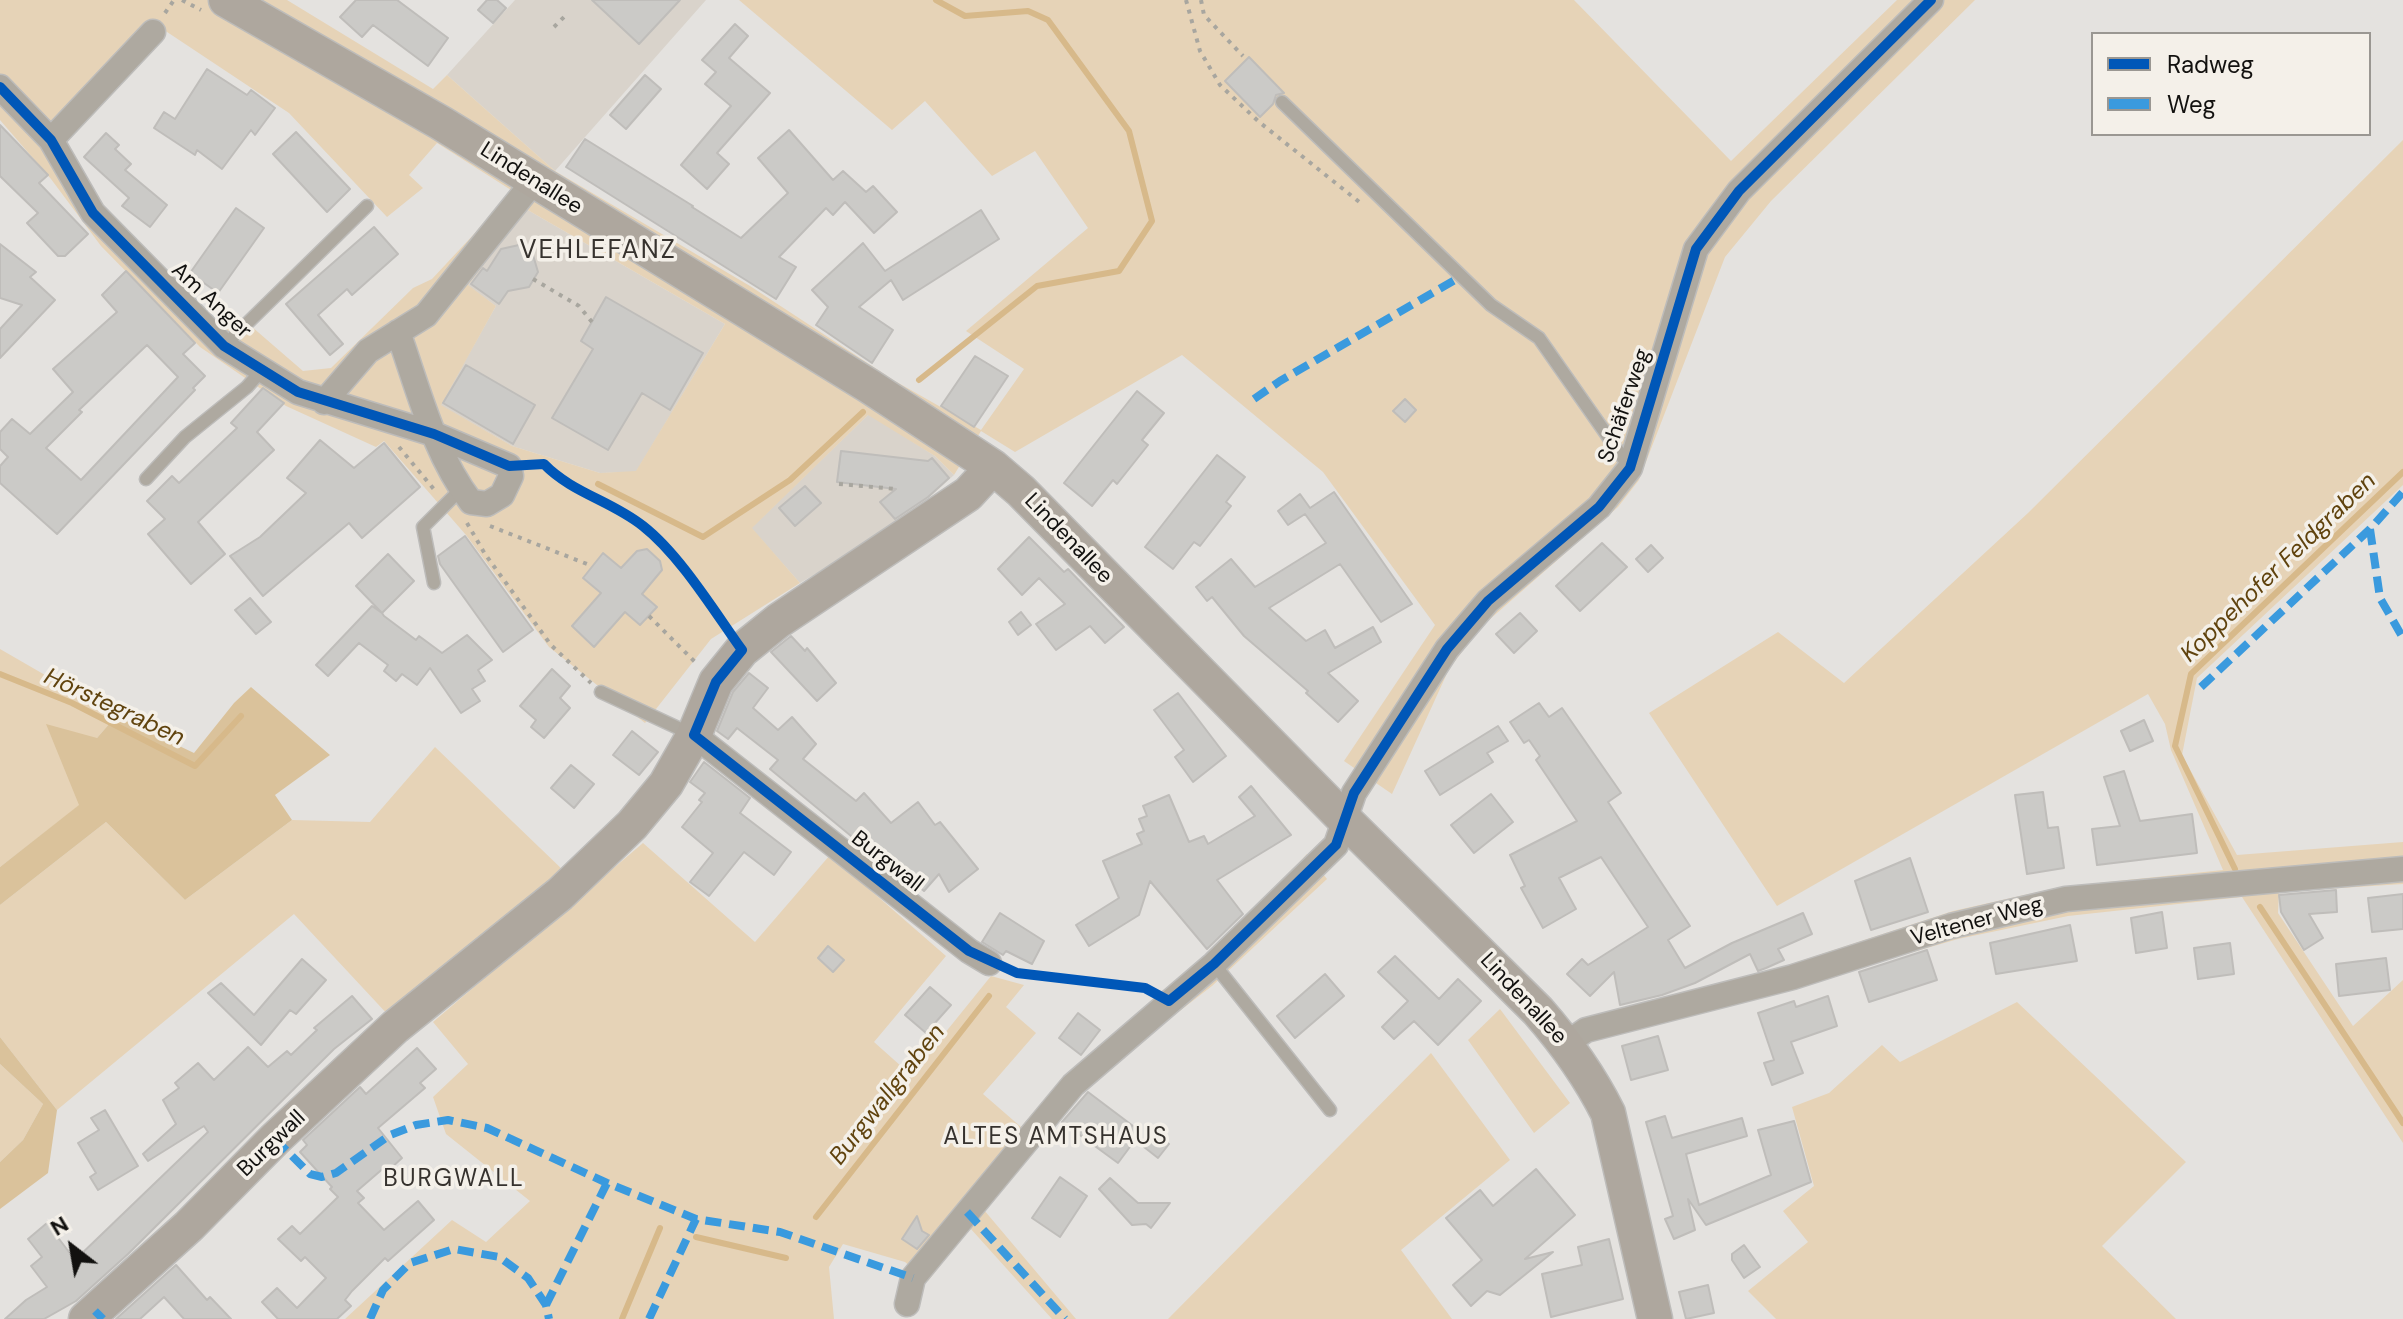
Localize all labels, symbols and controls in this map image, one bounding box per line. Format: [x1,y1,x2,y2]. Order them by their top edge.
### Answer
legend [2091,32,2371,136]
text: Radweg [2167,49,2254,80]
text: Weg [2167,89,2216,120]
street label: Lindenallee [475,137,587,221]
district label: VEHLEFANZ [519,235,677,267]
street label: Am Anger [166,257,256,345]
street label: Schäferweg [1593,346,1657,466]
water label: Koppehofer Feldgraben [2175,467,2383,669]
street label: Lindenallee [1018,488,1118,590]
water label: Hörstegraben [39,663,189,753]
street label: Burgwall [846,826,928,898]
street label: Veltener Weg [1908,892,2046,952]
street label: Lindenallee [1474,948,1572,1050]
water label: Burgwallgraben [824,1019,952,1171]
street label: Burgwall [233,1105,311,1183]
district label: ALTES AMTSHAUS [943,1124,1169,1152]
district label: BURGWALL [383,1166,525,1194]
north arrow [32,1207,112,1287]
text: N [45,1209,74,1243]

